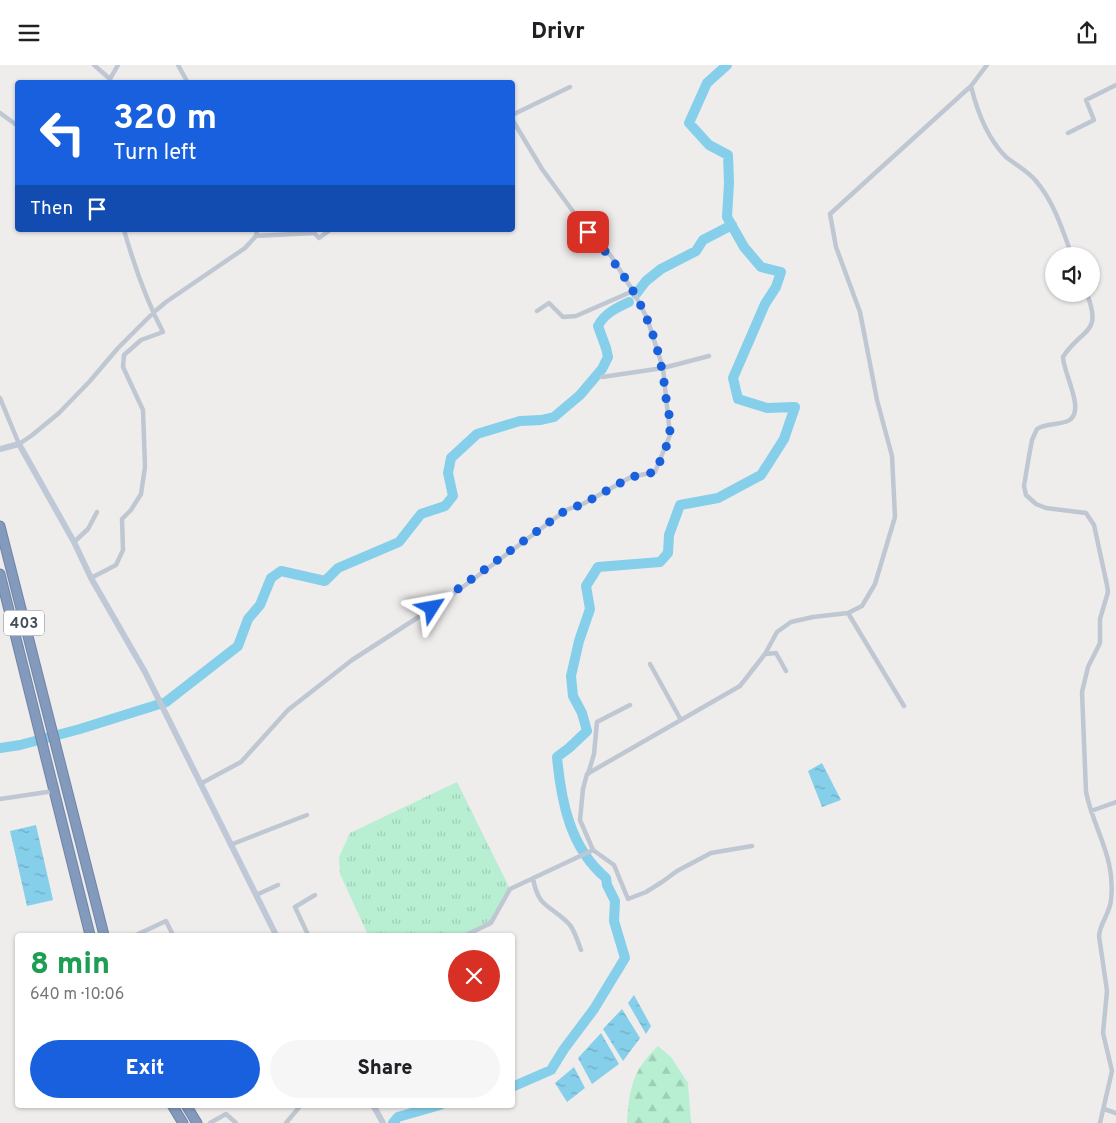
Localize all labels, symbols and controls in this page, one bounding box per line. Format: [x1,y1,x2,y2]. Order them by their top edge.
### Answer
icon: menu [15,19,43,47]
text: Drivr [531,19,585,46]
icon: share [1073,19,1101,47]
text: 320 m [113,97,217,141]
icon: left [30,100,95,165]
text: Turn left [113,140,196,167]
icon: arrive [83,195,111,223]
text: Then [30,197,73,221]
pin [567,211,609,253]
icon: arrive [574,218,602,246]
map controls [1045,247,1100,302]
button: sound [1045,247,1100,302]
position arrow [405,581,457,633]
road number: 403 [4,611,44,635]
text: 8 min [30,947,110,984]
button: close [448,950,500,1002]
text: 640 m · 10:06 [30,985,124,1005]
button: Exit [30,1040,260,1098]
button: Share [270,1040,500,1098]

